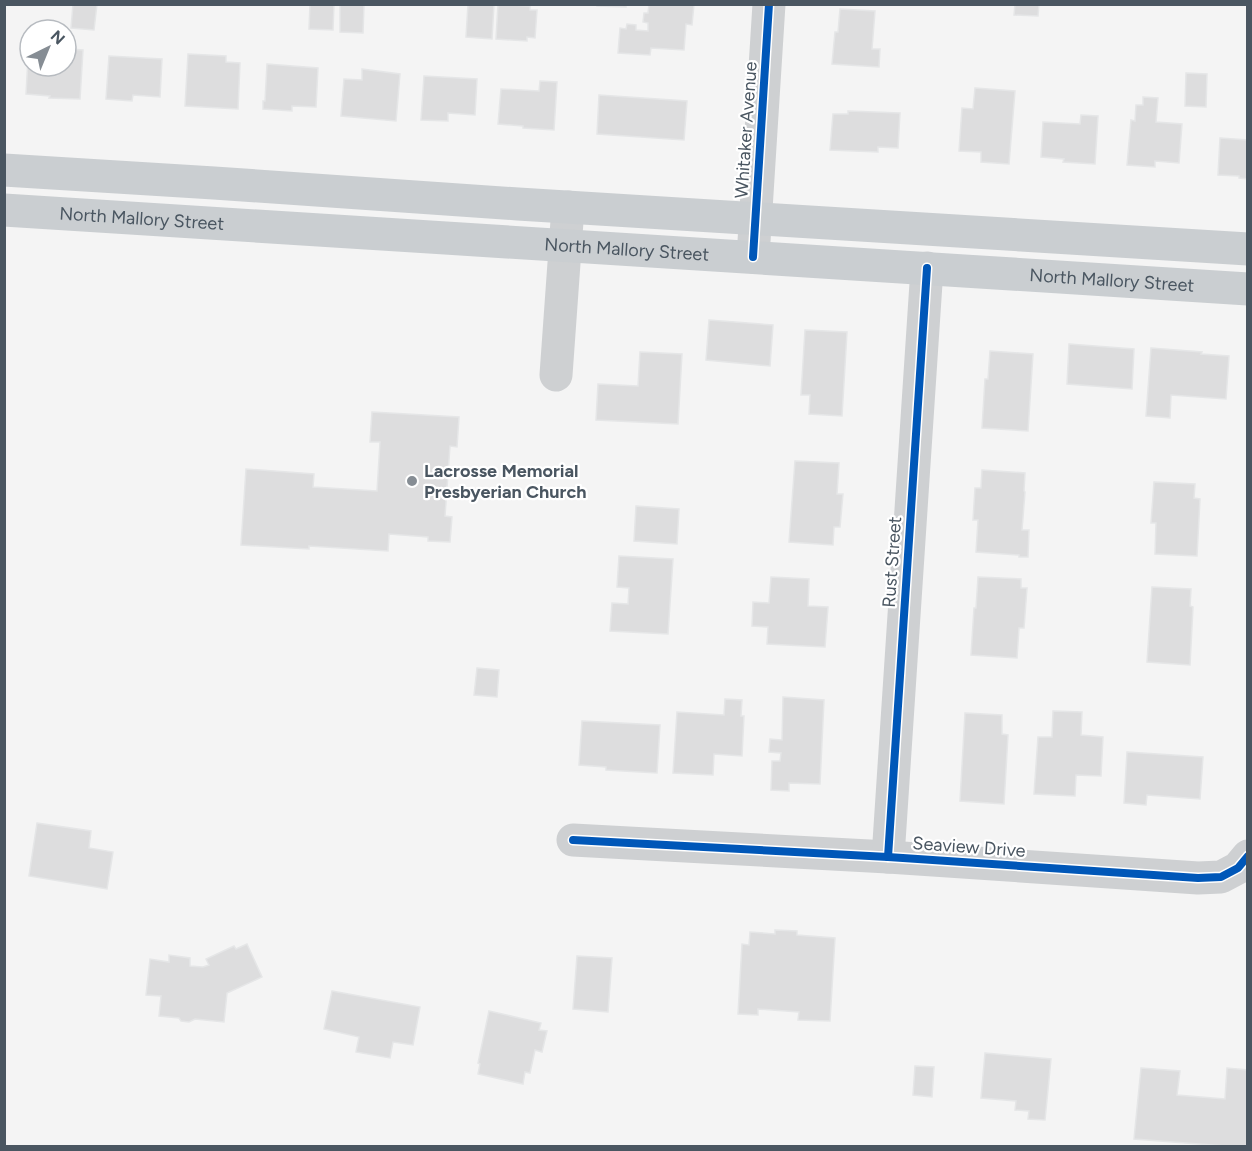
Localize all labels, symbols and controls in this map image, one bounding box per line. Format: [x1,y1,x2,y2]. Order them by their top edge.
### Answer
north arrow [18,18,78,78]
text: N [47,26,69,49]
street label: Whitaker Avenue [730,61,762,199]
street label: North Mallory Street [59,203,225,235]
street label: North Mallory Street [544,233,710,266]
street label: North Mallory Street [1029,264,1195,297]
place label: Lacrosse Memorial Presbyerian Church [424,460,586,503]
marker: Lacrosse Memorial Presbyerian Church [405,474,419,488]
street label: Rust Street [878,515,906,608]
street label: Seaview Drive [912,832,1026,862]

